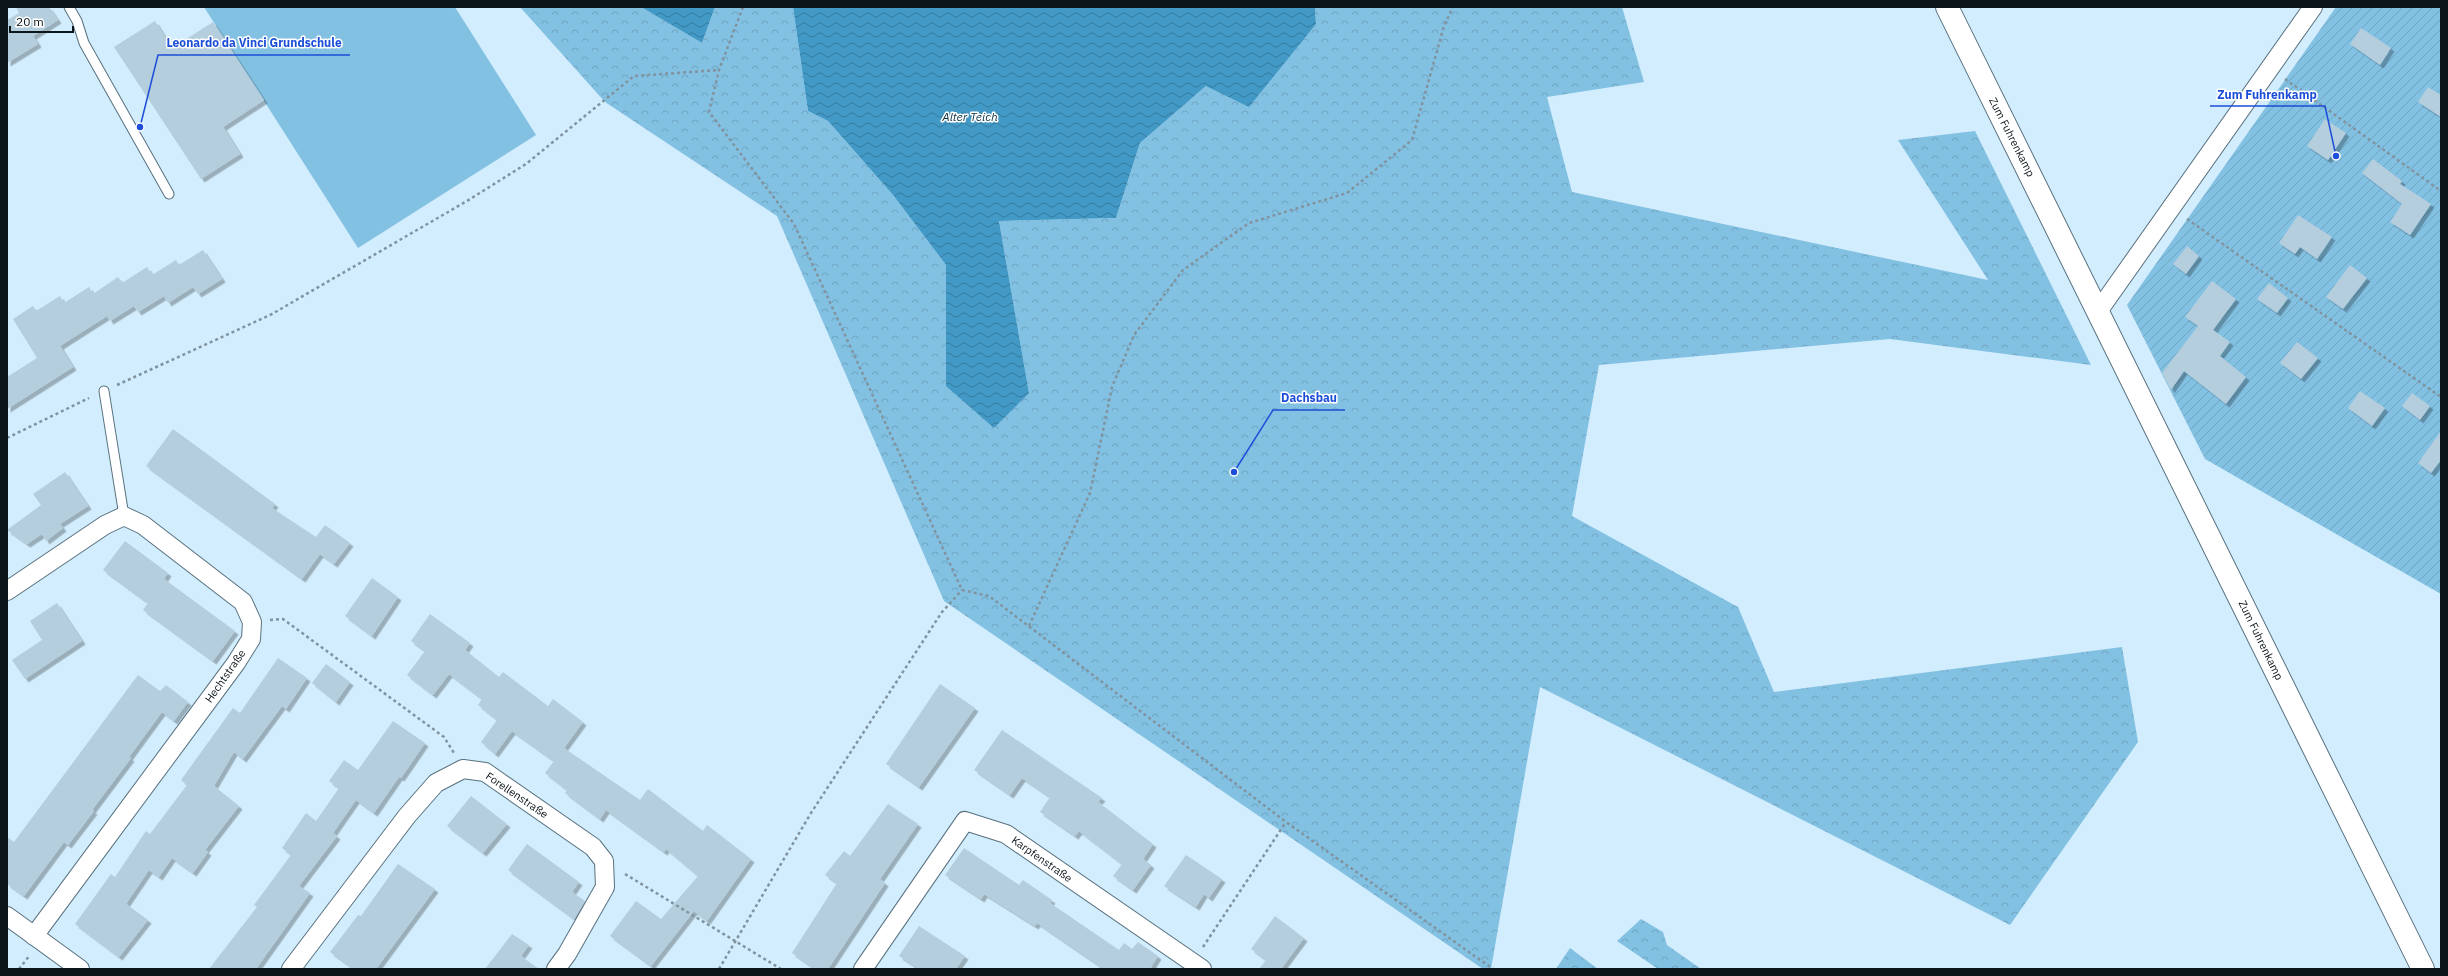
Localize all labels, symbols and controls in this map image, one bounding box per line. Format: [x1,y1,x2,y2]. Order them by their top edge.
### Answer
scale bar [10,8,73,34]
text: 20 m [16,14,44,29]
callout: Leonardo da Vinci Grundschule [158,31,350,55]
text: Leonardo da Vinci Grundschule [166,35,342,50]
callout: Zum Fuhrenkamp [2210,82,2325,106]
text: Zum Fuhrenkamp [2217,87,2317,102]
street label: Zum Fuhrenkamp [1986,95,2038,179]
water label: Alter Teich [941,109,998,124]
callout: Dachsbau [1273,386,1345,410]
text: Dachsbau [1281,390,1337,405]
street label: Zum Fuhrenkamp [2236,598,2286,682]
street label: Hechtstraße [202,647,248,705]
street label: Forellenstraße [483,769,551,821]
street label: Karpfenstraße [1009,833,1075,885]

